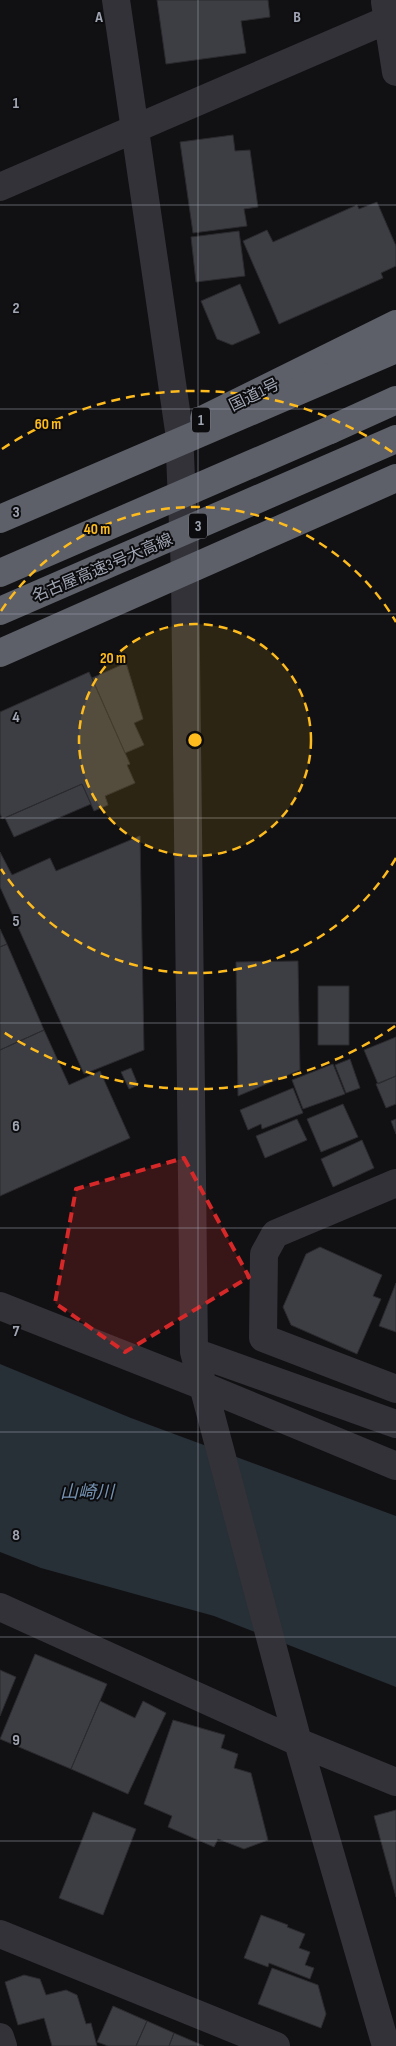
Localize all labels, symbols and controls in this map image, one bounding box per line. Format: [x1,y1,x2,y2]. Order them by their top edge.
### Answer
text: A [94,8,103,27]
text: B [293,8,301,27]
text: 1 [13,94,20,113]
text: 2 [12,299,20,318]
street label: 国道1号 [226,375,283,416]
road number: 1 [192,408,210,432]
text: 60 m [35,415,61,434]
text: 3 [12,503,20,522]
road number: 3 [189,514,207,538]
text: 40 m [84,520,110,539]
street label: 名古屋高速3号大高線 [30,530,176,607]
text: 20 m [100,649,126,668]
text: 4 [12,708,20,727]
centre of rings [186,731,204,749]
text: 5 [12,912,20,931]
text: 6 [12,1117,20,1136]
text: 7 [13,1322,20,1341]
water label: 山崎川 [60,1482,116,1503]
text: 8 [12,1526,20,1545]
text: 9 [12,1731,20,1750]

